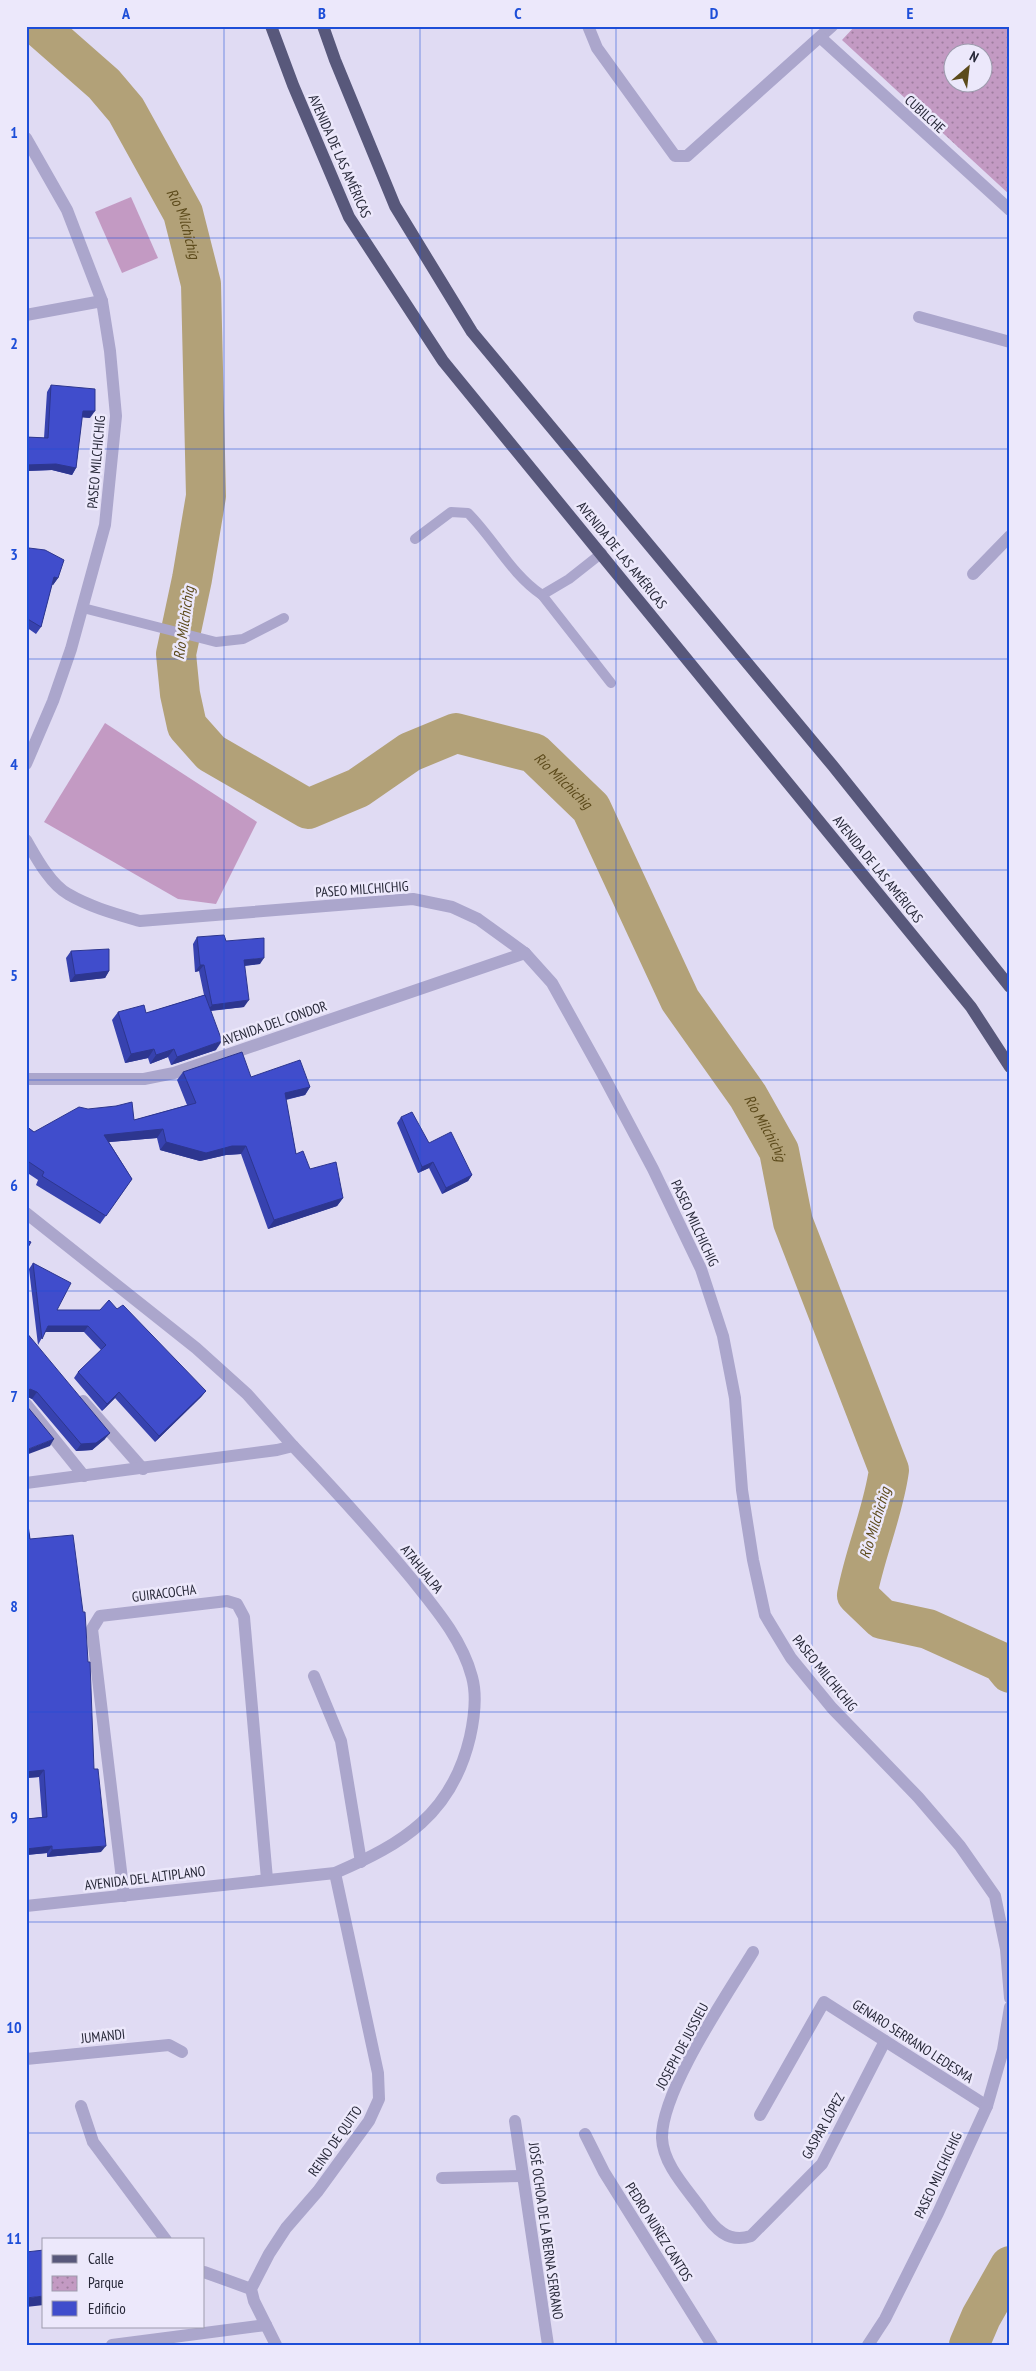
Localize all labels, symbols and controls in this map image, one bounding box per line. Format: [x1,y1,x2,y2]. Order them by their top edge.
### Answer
text: A [121,3,131,23]
text: B [318,3,326,23]
text: C [514,3,522,23]
text: D [710,3,719,23]
text: E [907,3,914,23]
north arrow [944,42,994,92]
text: N [967,47,982,66]
street label: CUBILCHE [901,91,949,137]
street label: AVENIDA DE LAS AMÉRICAS [305,92,375,220]
text: 1 [10,122,18,142]
water label: Río Milchichig [162,185,205,262]
text: 2 [10,333,18,353]
street label: PASEO MILCHICHIG [83,415,109,509]
street label: AVENIDA DE LAS AMÉRICAS [573,498,671,612]
text: 3 [10,544,18,564]
water label: Río Milchichig [169,584,198,661]
water label: Río Milchichig [530,748,597,814]
text: 4 [10,754,18,774]
street label: AVENIDA DE LAS AMÉRICAS [829,812,927,926]
street label: PASEO MILCHICHIG [315,877,409,901]
text: 5 [10,965,18,985]
street label: AVENIDA DEL CONDOR [219,996,329,1049]
water label: Río Milchichig [740,1091,791,1164]
text: 6 [10,1175,18,1195]
street label: PASEO MILCHICHIG [667,1177,723,1269]
text: 7 [10,1386,18,1406]
water label: Río Milchichig [855,1484,895,1561]
street label: ATAHUALPA [397,1541,447,1597]
street label: GUIRACOCHA [131,1580,197,1606]
text: 8 [10,1596,18,1616]
street label: PASEO MILCHICHIG [789,1631,861,1715]
text: 9 [10,1807,18,1827]
street label: AVENIDA DEL ALTIPLANO [84,1862,207,1894]
street label: GENARO SERRANO LEDESMA [849,1995,977,2087]
street label: JOSEPH DE JUSSIEU [651,2000,712,2093]
text: 10 [6,2017,22,2037]
street label: JUMANDI [79,2025,126,2047]
street label: GASPAR LÓPEZ [798,2090,848,2162]
street label: REINO DE QUITO [304,2102,366,2180]
street label: PASEO MILCHICHIG [910,2129,966,2221]
street label: JOSÉ OCHOA DE LA BERNA SERRANO [525,2140,567,2321]
street label: PEDRO NUÑEZ CANTOS [621,2179,697,2285]
text: 11 [6,2228,22,2248]
legend [42,2238,205,2328]
text: Calle [88,2249,114,2268]
text: Parque [88,2273,124,2292]
text: Edificio [88,2299,126,2318]

